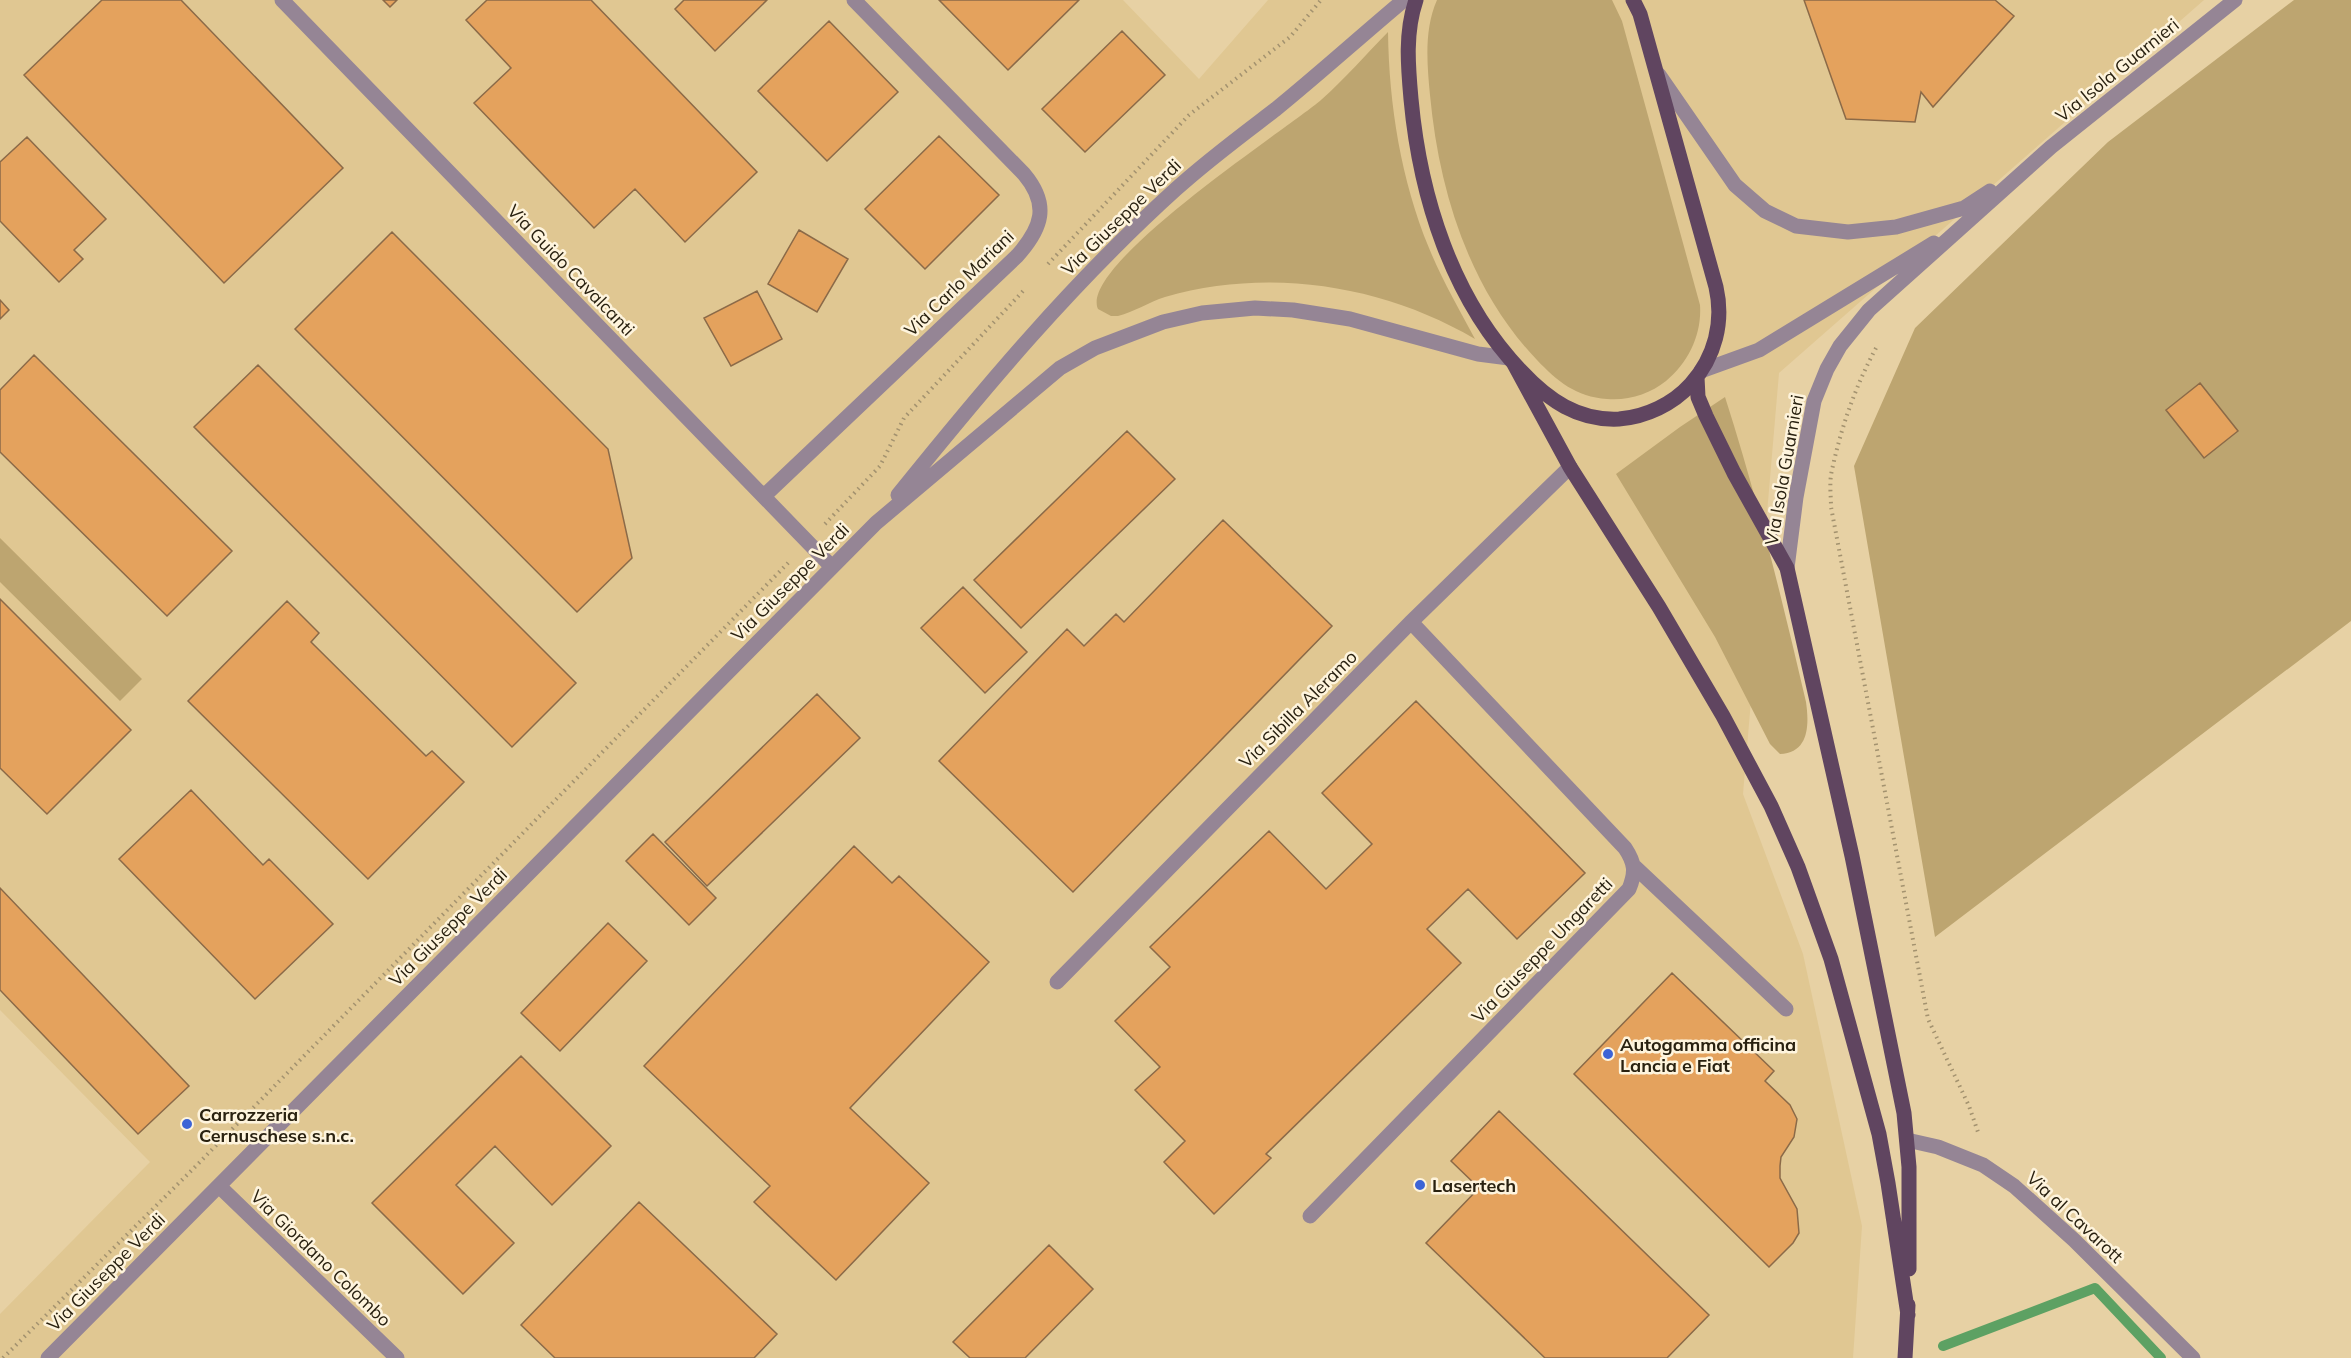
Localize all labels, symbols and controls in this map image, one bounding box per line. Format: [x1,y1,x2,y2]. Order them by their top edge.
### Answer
street label: Via Isola Guarnieri [2051,13,2183,127]
street label: Via Giuseppe Verdi [1056,154,1186,280]
street label: Via Guido Cavalcanti [502,199,640,341]
street label: Via Carlo Mariani [899,225,1019,341]
street label: Via Isola Guarnieri [1759,393,1809,547]
street label: Via Giuseppe Verdi [726,518,854,646]
street label: Via Sibilla Aleramo [1234,645,1362,773]
street label: Via Giuseppe Verdi [384,863,512,991]
street label: Via Giuseppe Ungaretti [1467,873,1617,1027]
place label: Autogamma officina Lancia e Fiat [1620,1033,1796,1077]
marker: Autogamma officina Lancia e Fiat [1601,1047,1615,1061]
place label: Carrozzeria Cernuschese s.n.c. [199,1103,354,1147]
marker: Carrozzeria Cernuschese s.n.c. [180,1117,194,1131]
street label: Via al Cavarott [2022,1166,2128,1268]
place label: Lasertech [1432,1174,1516,1197]
marker: Lasertech [1413,1178,1427,1192]
street label: Via Giordano Colombo [246,1185,396,1331]
street label: Via Giuseppe Verdi [42,1208,170,1336]

